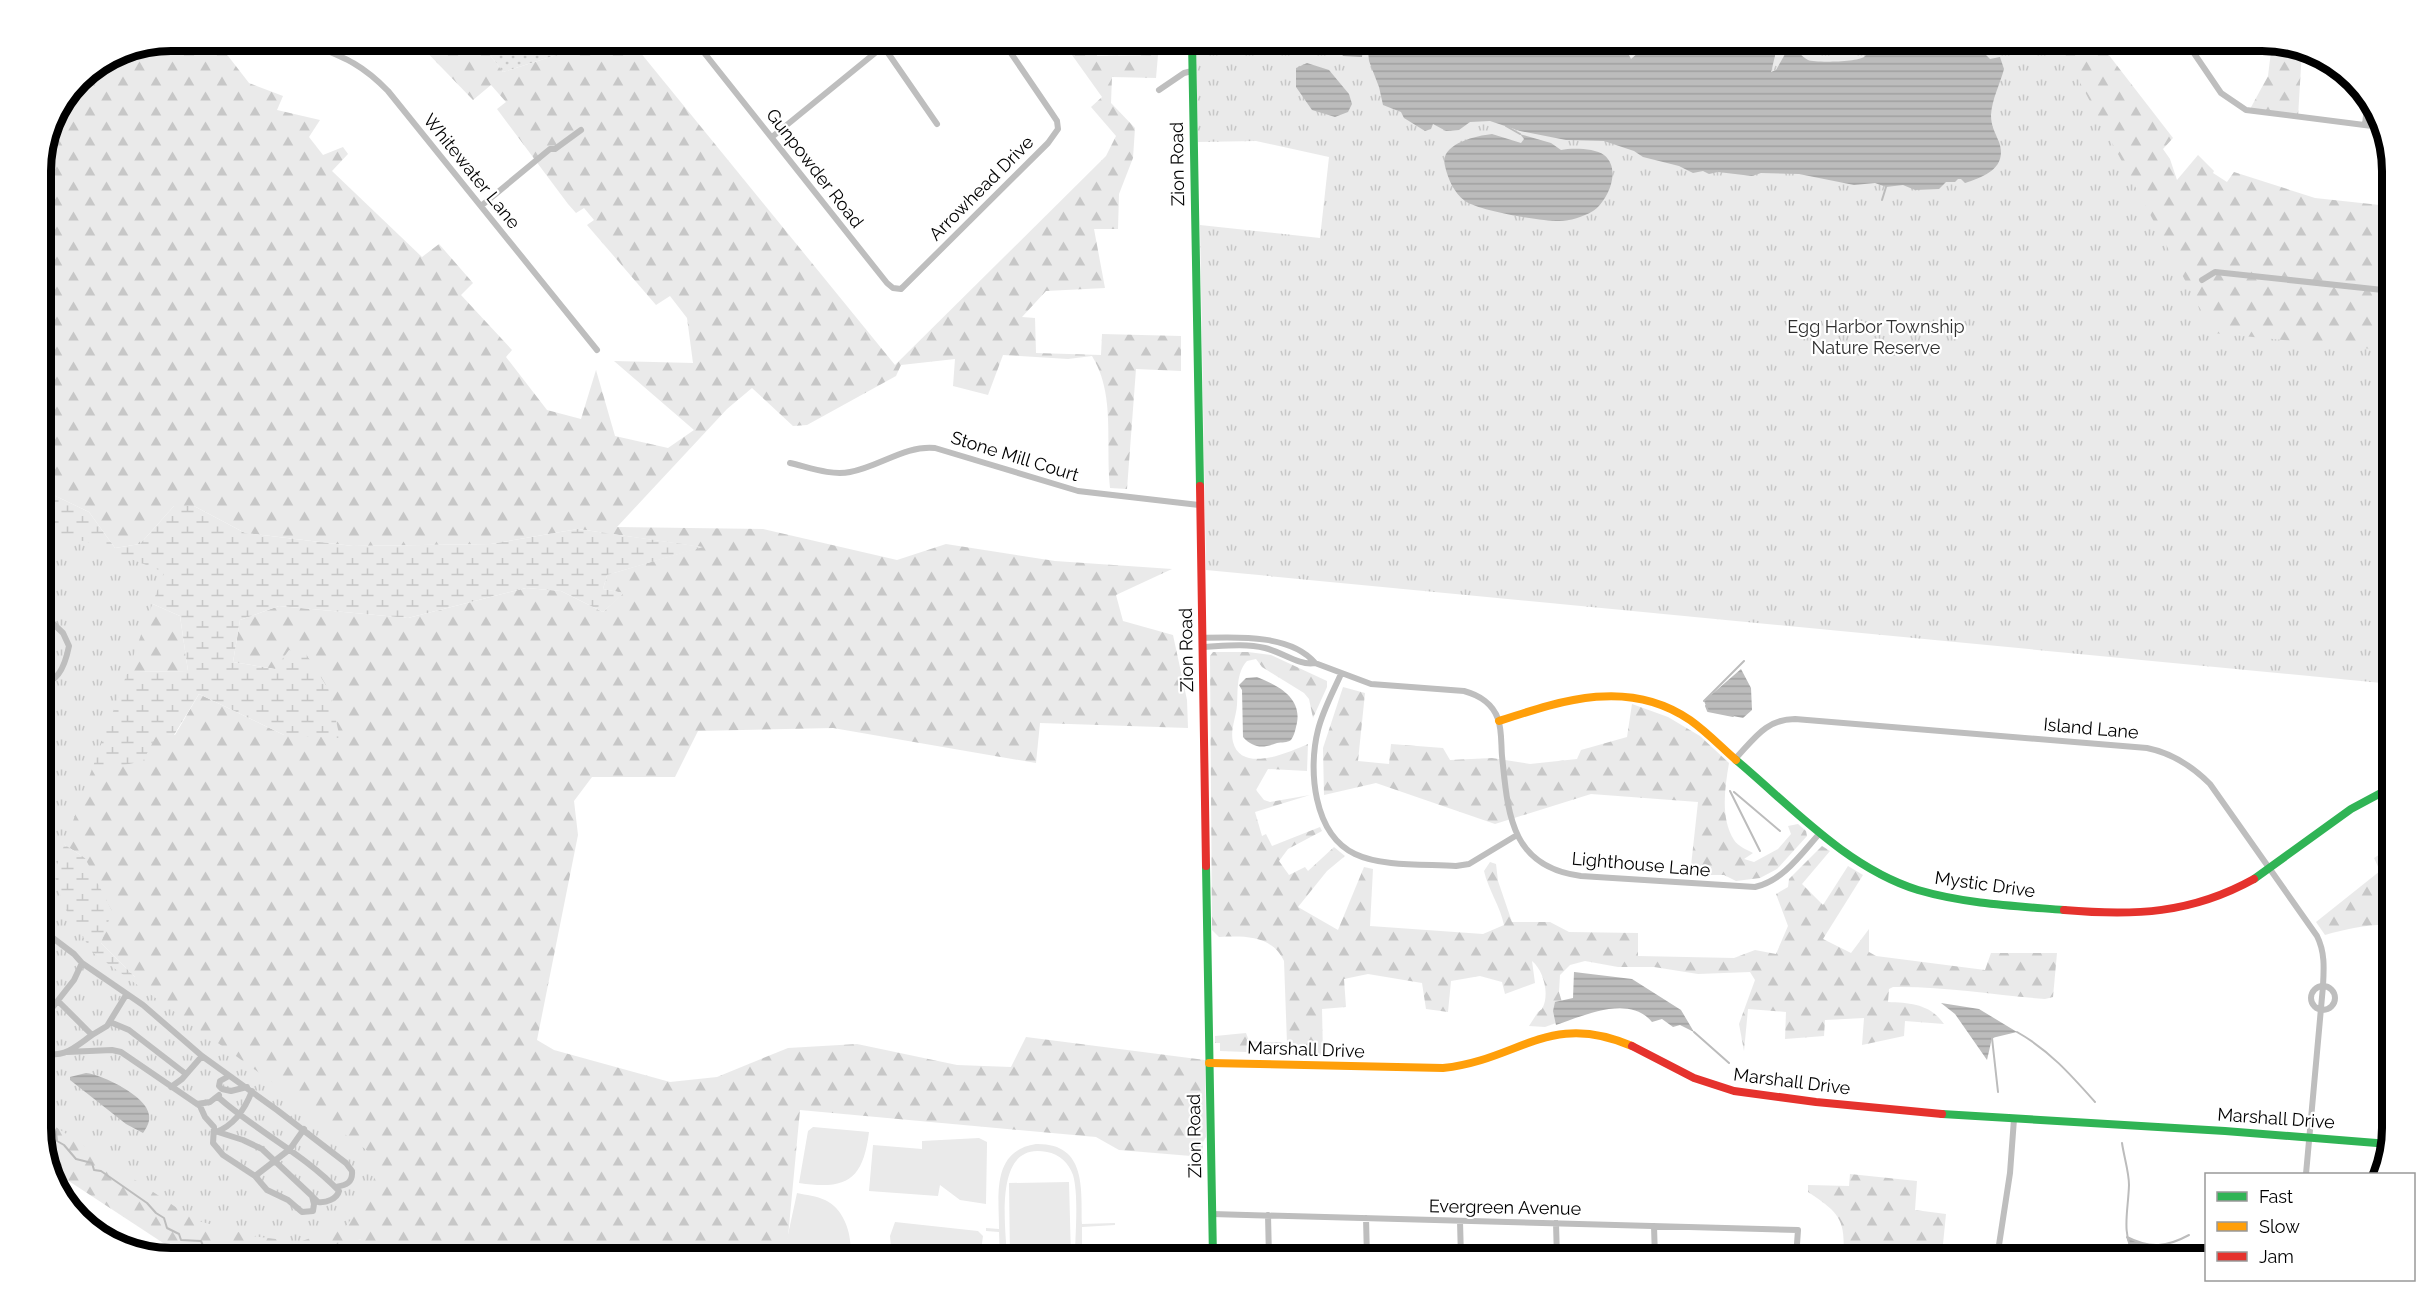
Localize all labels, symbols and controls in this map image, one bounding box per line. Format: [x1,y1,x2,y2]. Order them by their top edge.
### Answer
street label: Gunpowder Road [762,104,868,232]
street label: Whitewater Lane [419,109,525,233]
street label: Zion Road [1166,122,1188,206]
street label: Arrowhead Drive [924,131,1038,245]
park label: Egg Harbor Township Nature Reserve [1787,316,1965,358]
street label: Stone Mill Court [949,427,1081,485]
street label: Zion Road [1175,608,1197,692]
street label: Island Lane [2043,713,2140,743]
street label: Lighthouse Lane [1571,847,1712,881]
street label: Mystic Drive [1933,867,2037,902]
street label: Marshall Drive [1247,1036,1366,1062]
street label: Marshall Drive [1732,1063,1852,1099]
street label: Zion Road [1183,1094,1205,1178]
street label: Marshall Drive [2217,1103,2336,1133]
legend [2205,1173,2415,1281]
text: Fast [2259,1186,2293,1207]
street label: Evergreen Avenue [1429,1195,1582,1219]
text: Slow [2259,1216,2300,1237]
text: Jam [2259,1246,2294,1267]

